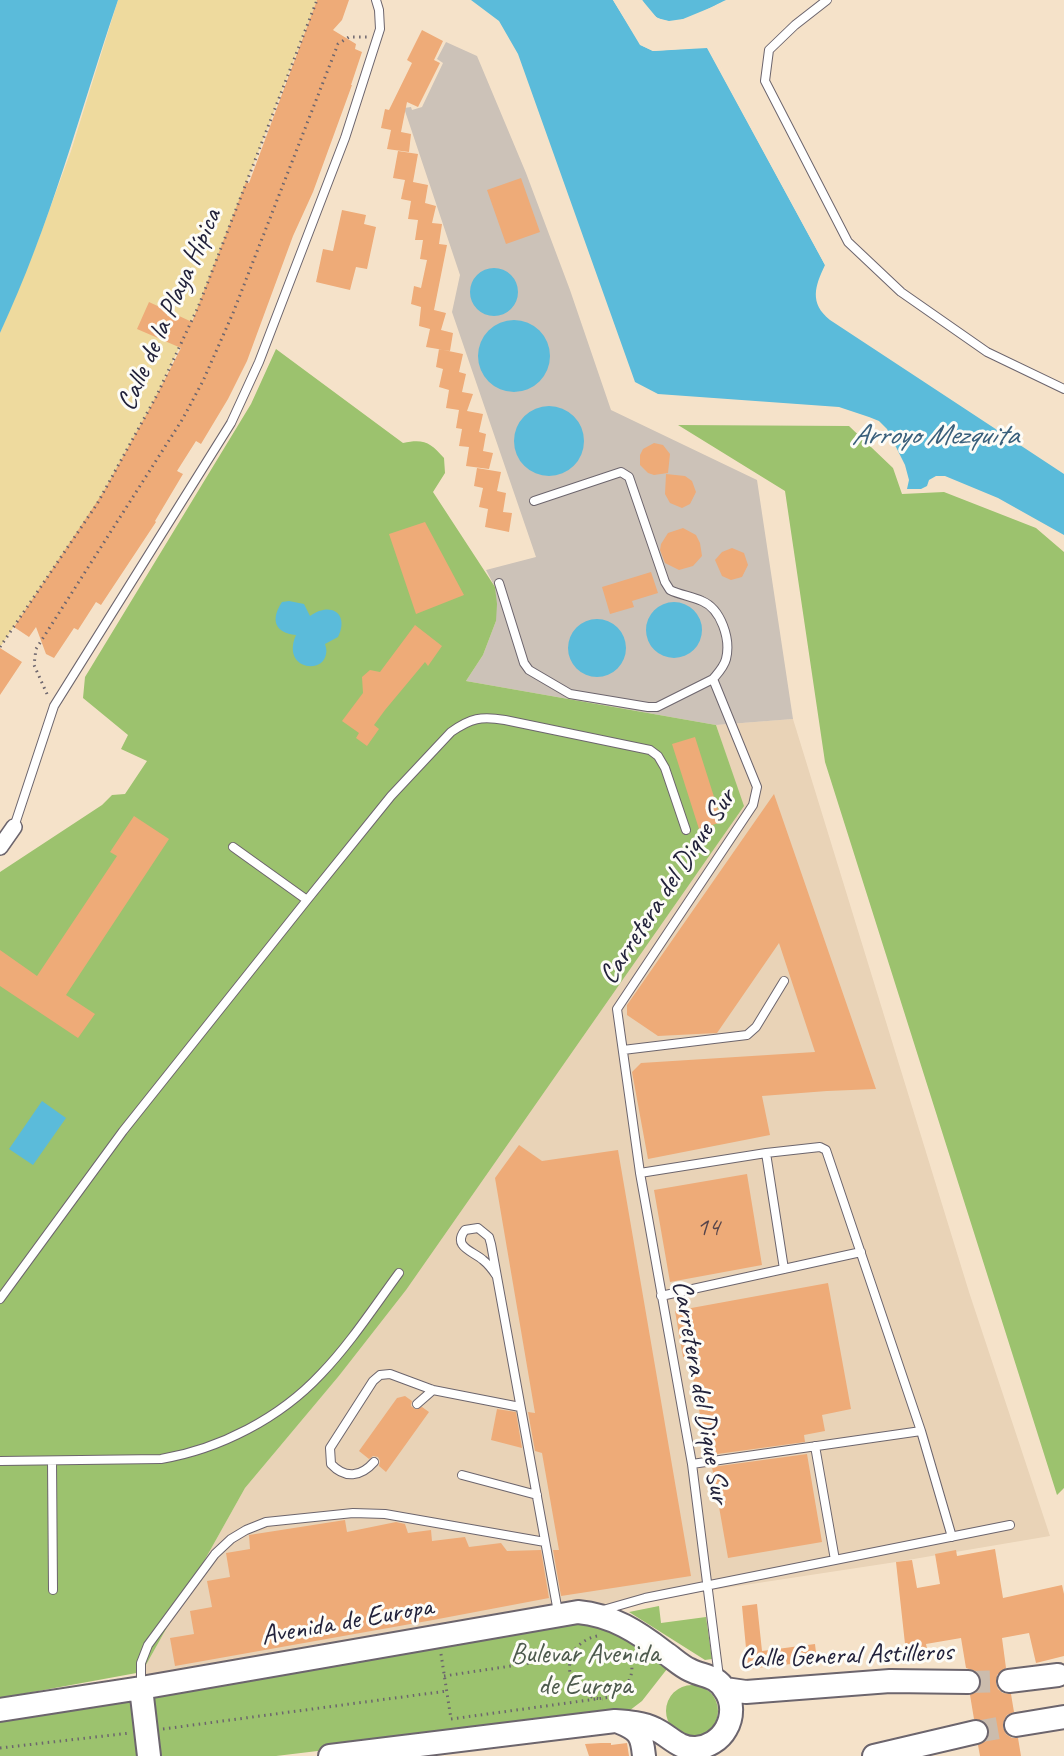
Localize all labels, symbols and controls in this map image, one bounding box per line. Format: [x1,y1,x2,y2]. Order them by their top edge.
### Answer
street label: Calle de la Playa Hípica [111,204,229,416]
water label: Arroyo Mezquita [852,418,1018,454]
street label: Carretera del Dique Sur [592,783,744,991]
house number: 14 [696,1212,720,1244]
street label: Carretera del Dique Sur [664,1278,736,1506]
street label: Avenida de Europa [259,1590,435,1654]
street label: Calle General Astilleros [738,1635,954,1677]
park label: Bulevar Avenida de Europa [510,1638,660,1704]

